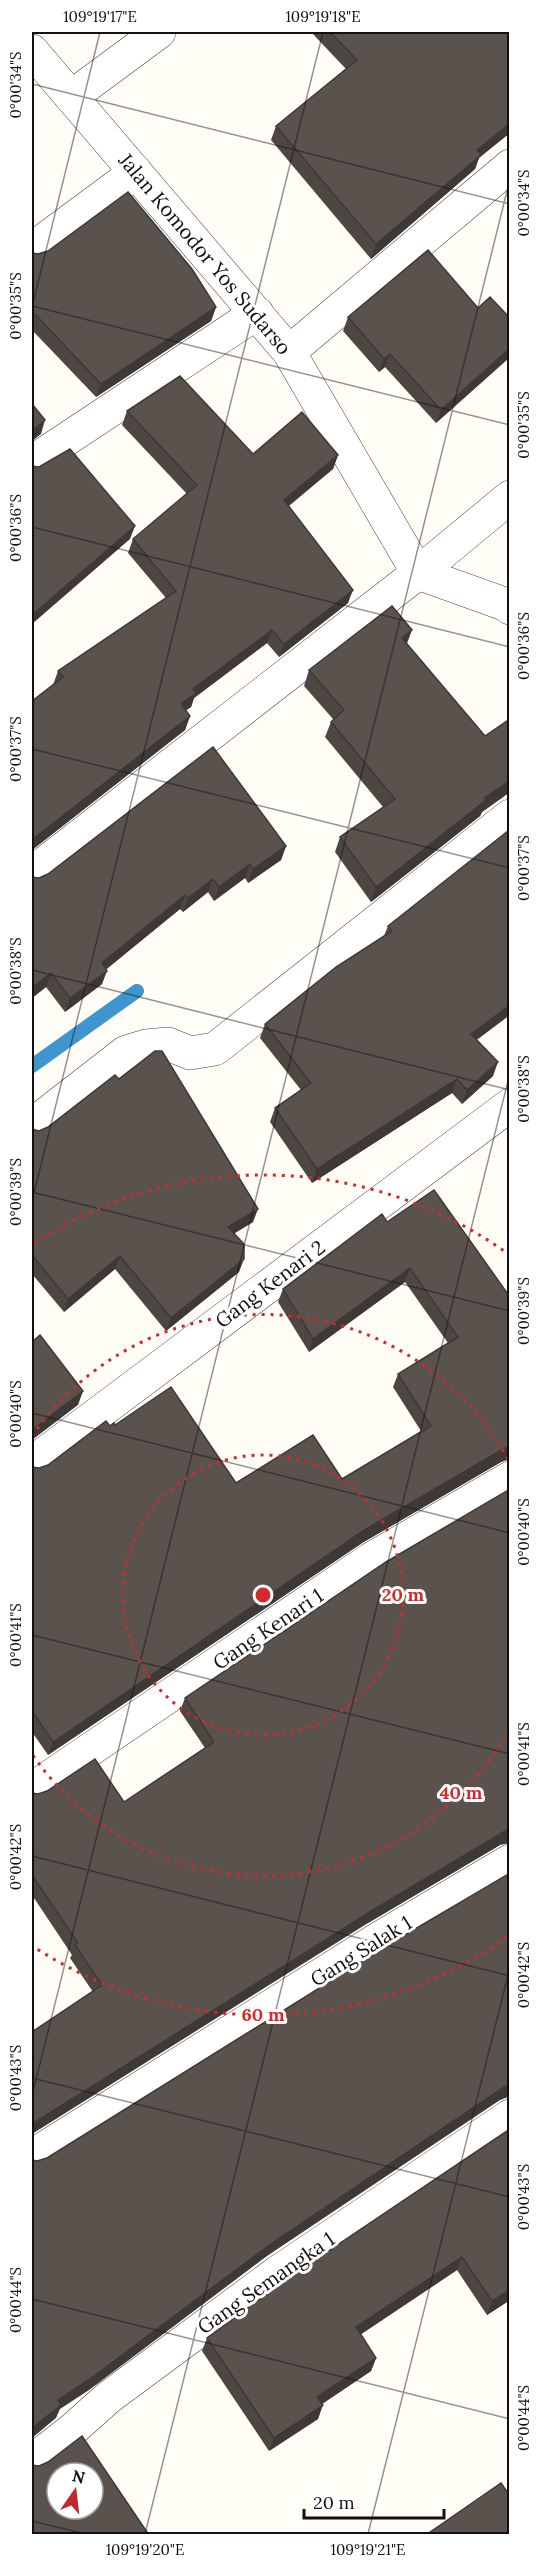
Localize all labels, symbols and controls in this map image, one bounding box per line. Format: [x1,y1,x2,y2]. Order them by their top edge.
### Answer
text: 109°19'17"E [63,7,137,26]
text: 109°19'18"E [285,7,361,26]
text: 0°00'34"S [6,51,25,119]
street label: Jalan Komodor Yos Sudarso [113,147,297,360]
text: 0°00'34"S [514,169,533,237]
text: 0°00'35"S [6,272,25,340]
text: 0°00'35"S [514,391,533,459]
text: 0°00'36"S [6,494,25,562]
text: 0°00'36"S [514,612,533,680]
text: 0°00'37"S [6,716,25,782]
text: 0°00'37"S [514,835,533,901]
text: 0°00'38"S [6,937,25,1005]
text: 0°00'38"S [514,1055,533,1123]
text: 0°00'39"S [6,1158,25,1226]
street label: Gang Kenari 2 [210,1234,330,1333]
text: 0°00'39"S [514,1277,533,1345]
text: 0°00'40"S [6,1380,25,1448]
text: 0°00'40"S [514,1498,533,1566]
street label: Gang Kenari 1 [208,1583,328,1675]
text: 20 m [382,1583,425,1606]
centre of rings [253,1585,273,1605]
text: 0°00'41"S [6,1603,25,1667]
text: 0°00'41"S [514,1722,533,1786]
text: 40 m [440,1781,483,1804]
text: 0°00'42"S [6,1824,25,1890]
street label: Gang Salak 1 [305,1910,416,1992]
text: 0°00'42"S [514,1942,533,2008]
text: 60 m [241,2003,285,2026]
text: 0°00'43"S [6,2045,25,2111]
text: 0°00'43"S [514,2164,533,2230]
street label: Gang Semangka 1 [192,2226,339,2339]
text: 0°00'44"S [6,2267,25,2333]
text: 0°00'44"S [514,2385,533,2451]
north arrow [45,2461,105,2521]
text: N [70,2465,87,2488]
scale bar [304,2482,444,2520]
text: 20 m [313,2491,355,2514]
text: 109°19'20"E [106,2540,184,2559]
text: 109°19'21"E [331,2540,405,2559]

